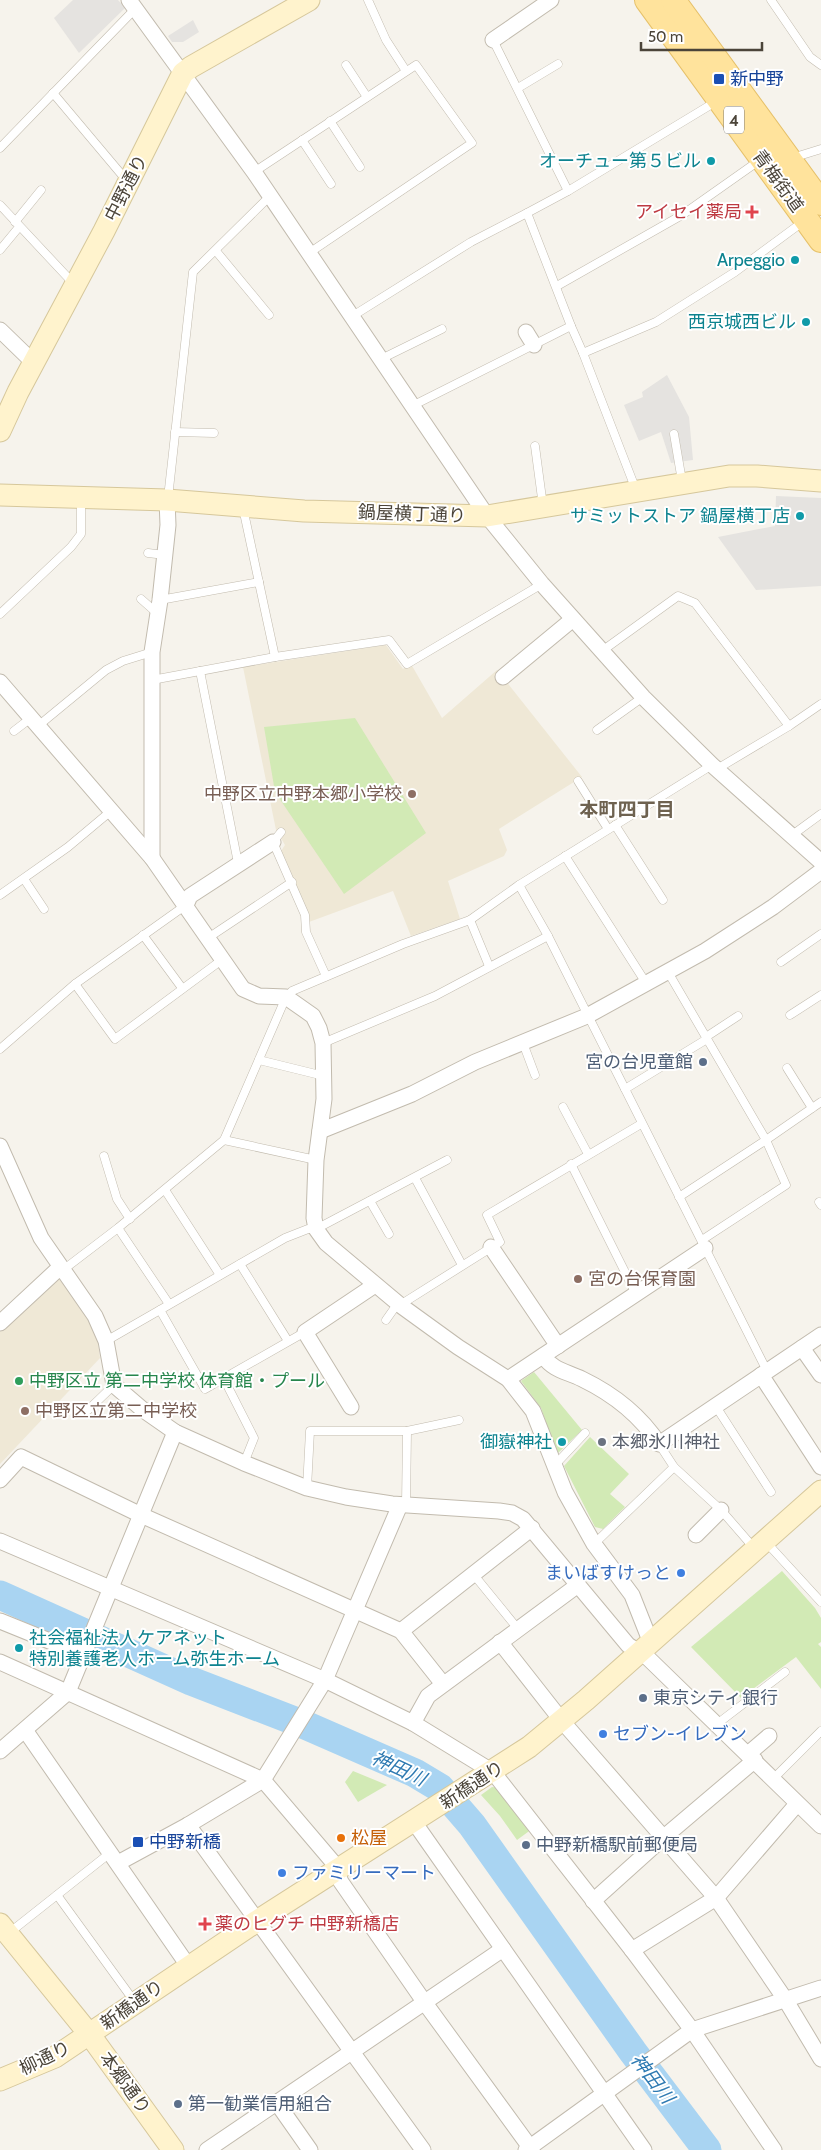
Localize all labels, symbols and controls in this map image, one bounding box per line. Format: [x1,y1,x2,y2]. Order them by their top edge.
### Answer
scale bar [641,20,762,52]
text: 50 m [648,28,683,46]
place label: 新中野 [730,68,784,90]
marker: 新中野 [712,72,726,86]
road number: 4 [724,106,744,134]
street label: 青梅街道 [748,145,808,217]
place label: オーチュー第５ビル [539,150,701,172]
street label: 中野通り [100,151,152,225]
marker: オーチュー第５ビル [705,155,717,167]
place label: アイセイ薬局 [635,201,742,223]
marker: アイセイ薬局 [746,206,758,218]
place label: Arpeggio [717,249,785,271]
marker: Arpeggio [789,254,801,266]
place label: 西京城西ビル [688,311,796,333]
marker: 西京城西ビル [800,316,812,328]
street label: 鍋屋横丁通り [358,501,466,527]
place label: サミットストア 鍋屋横丁店 [570,505,790,527]
marker: サミットストア 鍋屋横丁店 [794,510,806,522]
place label: 中野区立中野本郷小学校 [204,783,402,805]
marker: 中野区立中野本郷小学校 [406,788,418,800]
district label: 本町四丁目 [579,798,675,821]
place label: 宮の台児童館 [585,1051,693,1073]
marker: 宮の台児童館 [697,1056,709,1068]
place label: 宮の台保育園 [588,1268,696,1290]
marker: 宮の台保育園 [572,1273,584,1285]
place label: 中野区立 第二中学校 体育館・プール [29,1370,325,1392]
marker: 中野区立 第二中学校 体育館・プール [13,1375,25,1387]
place label: 中野区立第二中学校 [35,1400,197,1422]
marker: 中野区立第二中学校 [19,1405,31,1417]
place label: 御嶽神社 [480,1431,552,1453]
place label: 本郷氷川神社 [612,1431,720,1453]
marker: 御嶽神社 [556,1436,568,1448]
marker: 本郷氷川神社 [596,1436,608,1448]
place label: まいばすけっと [545,1562,671,1584]
marker: まいばすけっと [675,1567,687,1579]
place label: 社会福祉法人ケアネット 特別養護老人ホーム弥生ホーム [29,1627,280,1670]
marker: 社会福祉法人ケアネット 特別養護老人ホーム弥生ホーム [13,1642,25,1654]
place label: 東京シティ銀行 [653,1687,778,1709]
marker: 東京シティ銀行 [637,1692,649,1704]
place label: セブン-イレブン [613,1723,747,1745]
marker: セブン-イレブン [597,1728,609,1740]
water label: 神田川 [368,1746,431,1792]
street label: 新橋通り [436,1756,508,1814]
place label: 松屋 [351,1827,387,1849]
place label: 中野新橋 [149,1831,221,1853]
marker: 松屋 [335,1832,347,1844]
place label: 中野新橋駅前郵便局 [536,1834,698,1856]
marker: 中野新橋 [131,1835,145,1849]
marker: 中野新橋駅前郵便局 [520,1839,532,1851]
place label: ファミリーマート [292,1862,436,1884]
marker: ファミリーマート [276,1867,288,1879]
place label: 薬のヒグチ 中野新橋店 [215,1913,399,1935]
marker: 薬のヒグチ 中野新橋店 [199,1918,211,1930]
street label: 新橋通り [96,1975,168,2035]
street label: 柳通り [16,2036,74,2080]
street label: 本郷通り [95,2047,155,2119]
water label: 神田川 [626,2049,680,2110]
place label: 第一勧業信用組合 [188,2093,332,2115]
marker: 第一勧業信用組合 [172,2098,184,2110]

